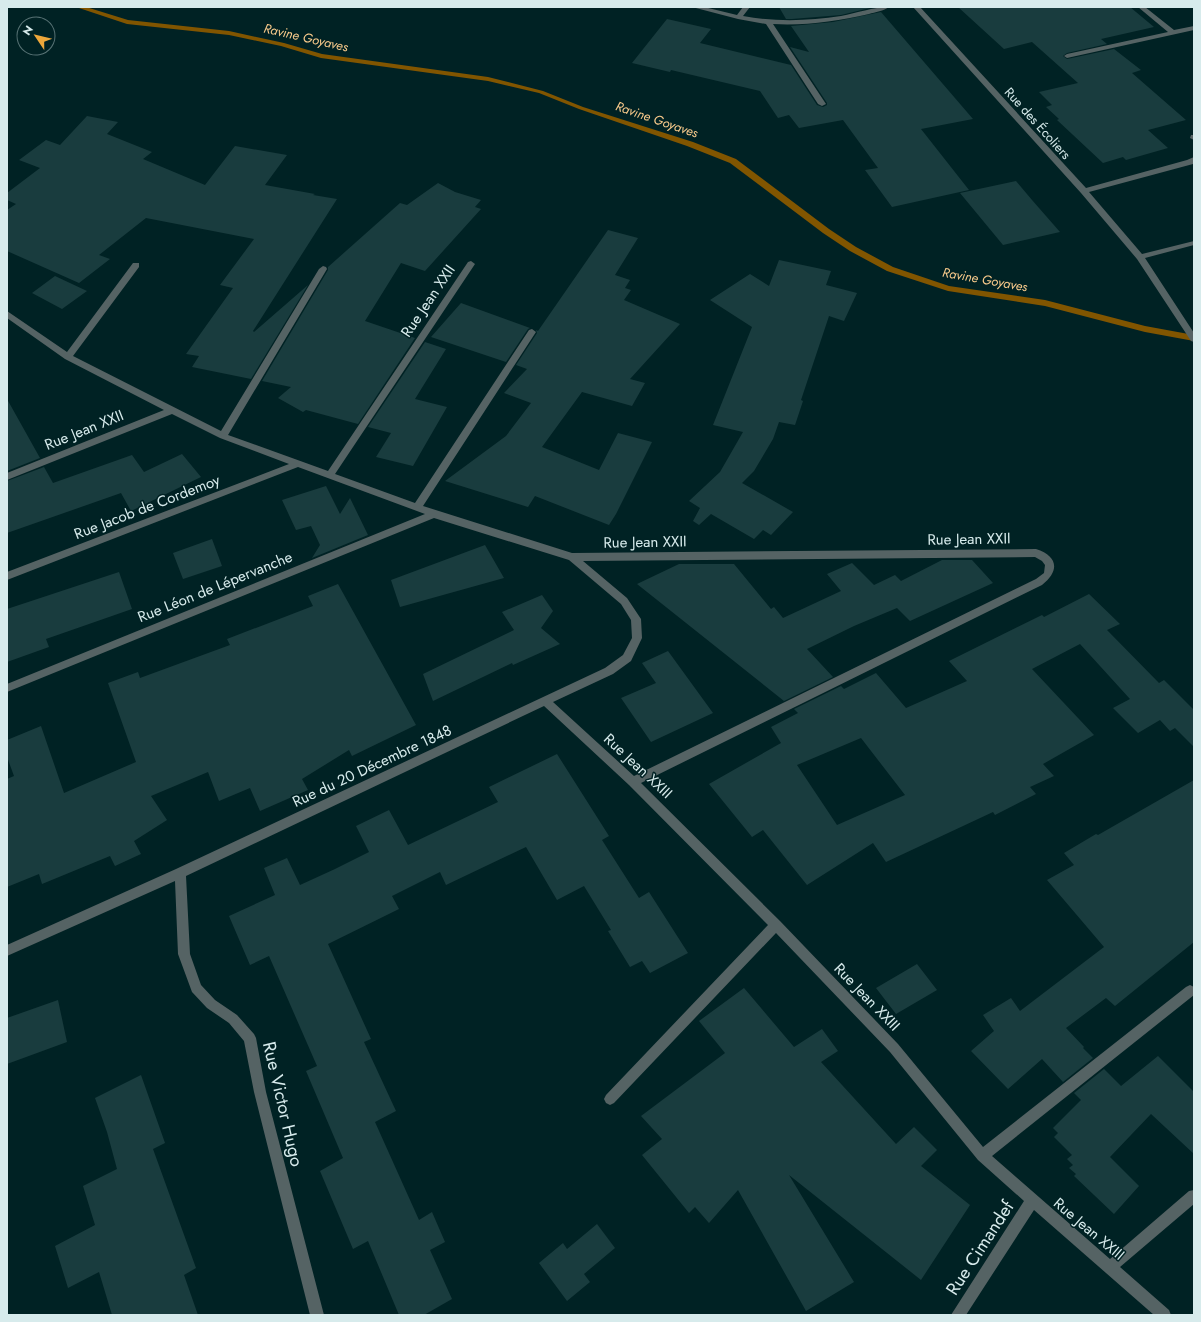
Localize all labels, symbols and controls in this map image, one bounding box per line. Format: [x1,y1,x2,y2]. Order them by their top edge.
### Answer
north arrow [16,16,56,56]
water label: Ravine Goyaves [262,19,351,57]
text: N [19,22,37,38]
street label: Rue des Écoliers [1000,83,1075,164]
water label: Ravine Goyaves [613,96,702,143]
street label: Rue Jean XXII [396,260,460,342]
water label: Ravine Goyaves [941,263,1030,296]
street label: Rue Jean XXII [41,404,127,456]
street label: Rue Jacob de Cordemoy [71,469,224,545]
street label: Rue Jean XXII [927,527,1011,551]
street label: Rue Jean XXII [603,530,687,554]
street label: Rue Léon de Lépervanche [134,546,296,628]
street label: Rue du 20 Décembre 1848 [289,719,455,813]
street label: Rue Jean XXIII [599,728,677,804]
street label: Rue Jean XXIII [829,958,905,1036]
street label: Rue Victor Hugo [256,1039,310,1169]
street label: Rue Jean XXIII [1049,1193,1129,1265]
street label: Rue Cimandef [940,1195,1021,1300]

